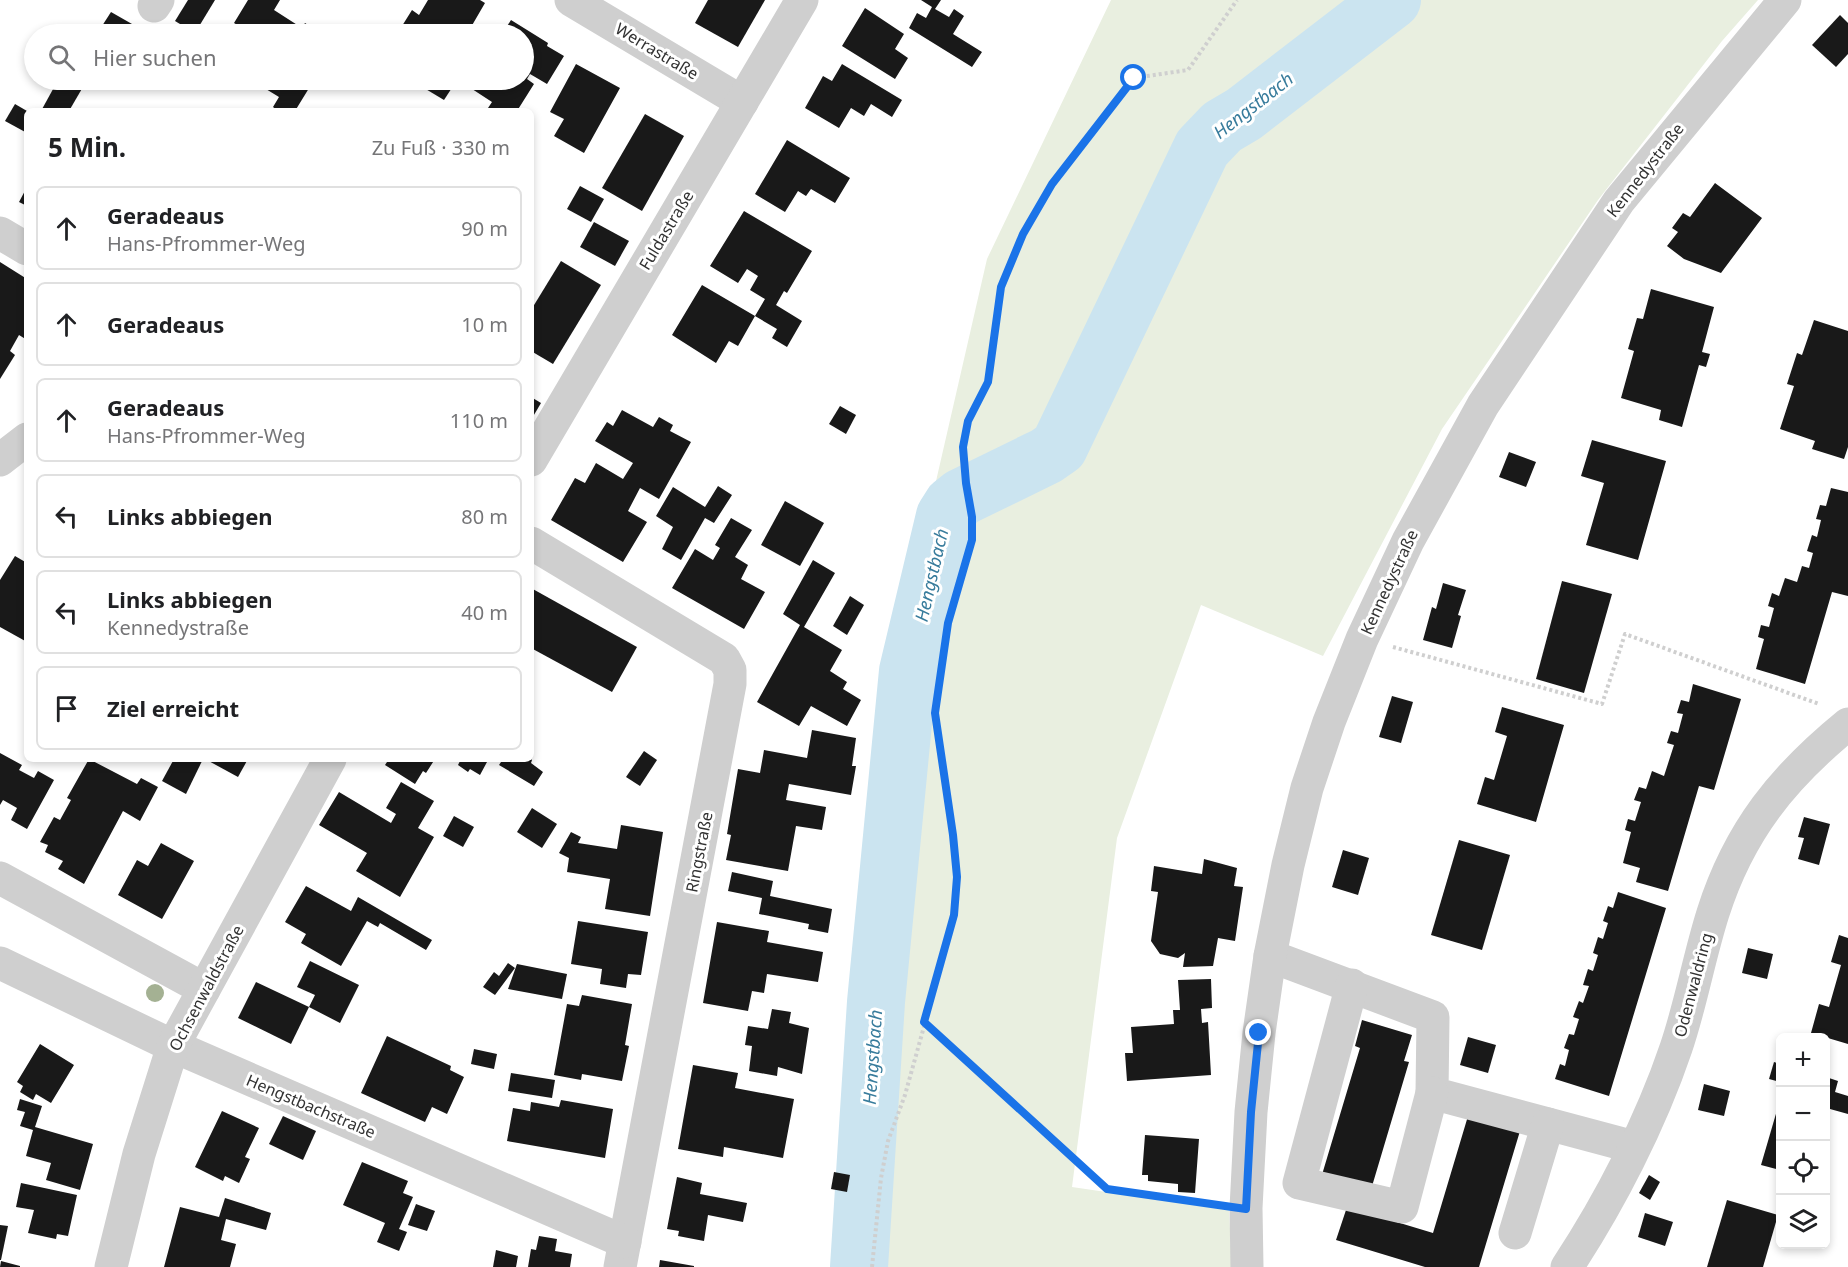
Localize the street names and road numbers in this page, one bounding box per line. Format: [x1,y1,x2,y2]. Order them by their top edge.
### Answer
street label: Werrastraße [611,18,703,84]
street label: Kennedystraße [1601,118,1689,222]
street label: Fuldastraße [634,186,698,274]
street label: Kennedystraße [1355,526,1423,638]
street label: Ringstraße [680,810,718,894]
street label: Ochsenwaldstraße [163,921,249,1055]
street label: Odenwaldring [1668,930,1718,1040]
street label: Hengstbachstraße [243,1069,379,1143]

